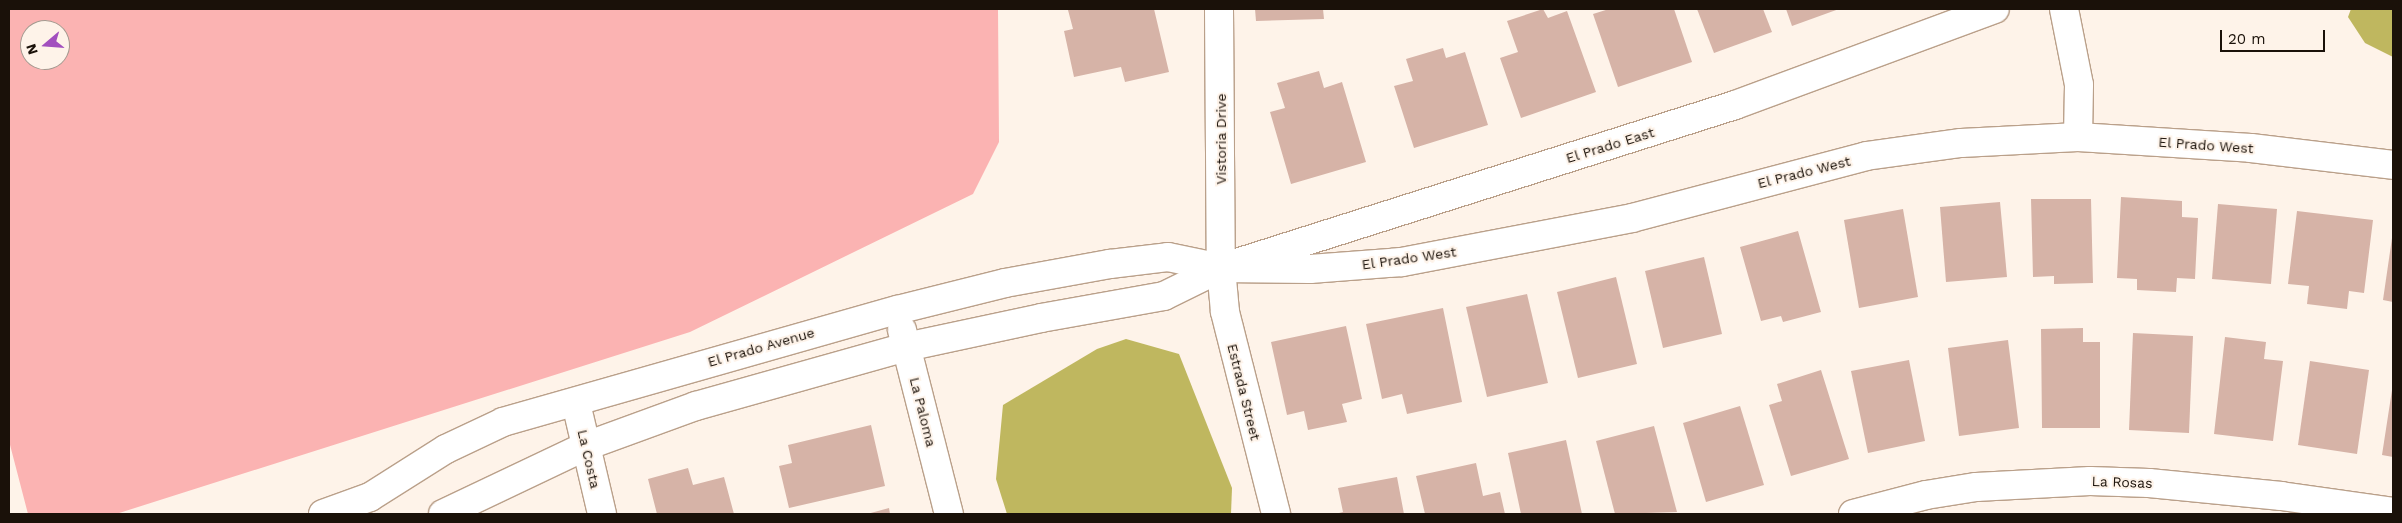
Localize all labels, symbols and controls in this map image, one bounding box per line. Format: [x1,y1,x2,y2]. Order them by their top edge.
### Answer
north arrow [20,20,70,70]
scale bar [2222,20,2327,52]
text: 20 m [2228,30,2266,48]
text: N [22,42,41,57]
street label: Vistoria Drive [1213,93,1229,185]
street label: El Prado East [1564,124,1656,166]
street label: El Prado West [2157,133,2255,157]
street label: El Prado West [1755,152,1853,192]
street label: El Prado West [1360,243,1458,273]
street label: El Prado Avenue [705,324,817,370]
street label: Estrada Street [1224,342,1264,442]
street label: La Paloma [906,375,940,449]
street label: La Costa [574,428,604,490]
street label: La Rosas [2091,473,2153,491]

